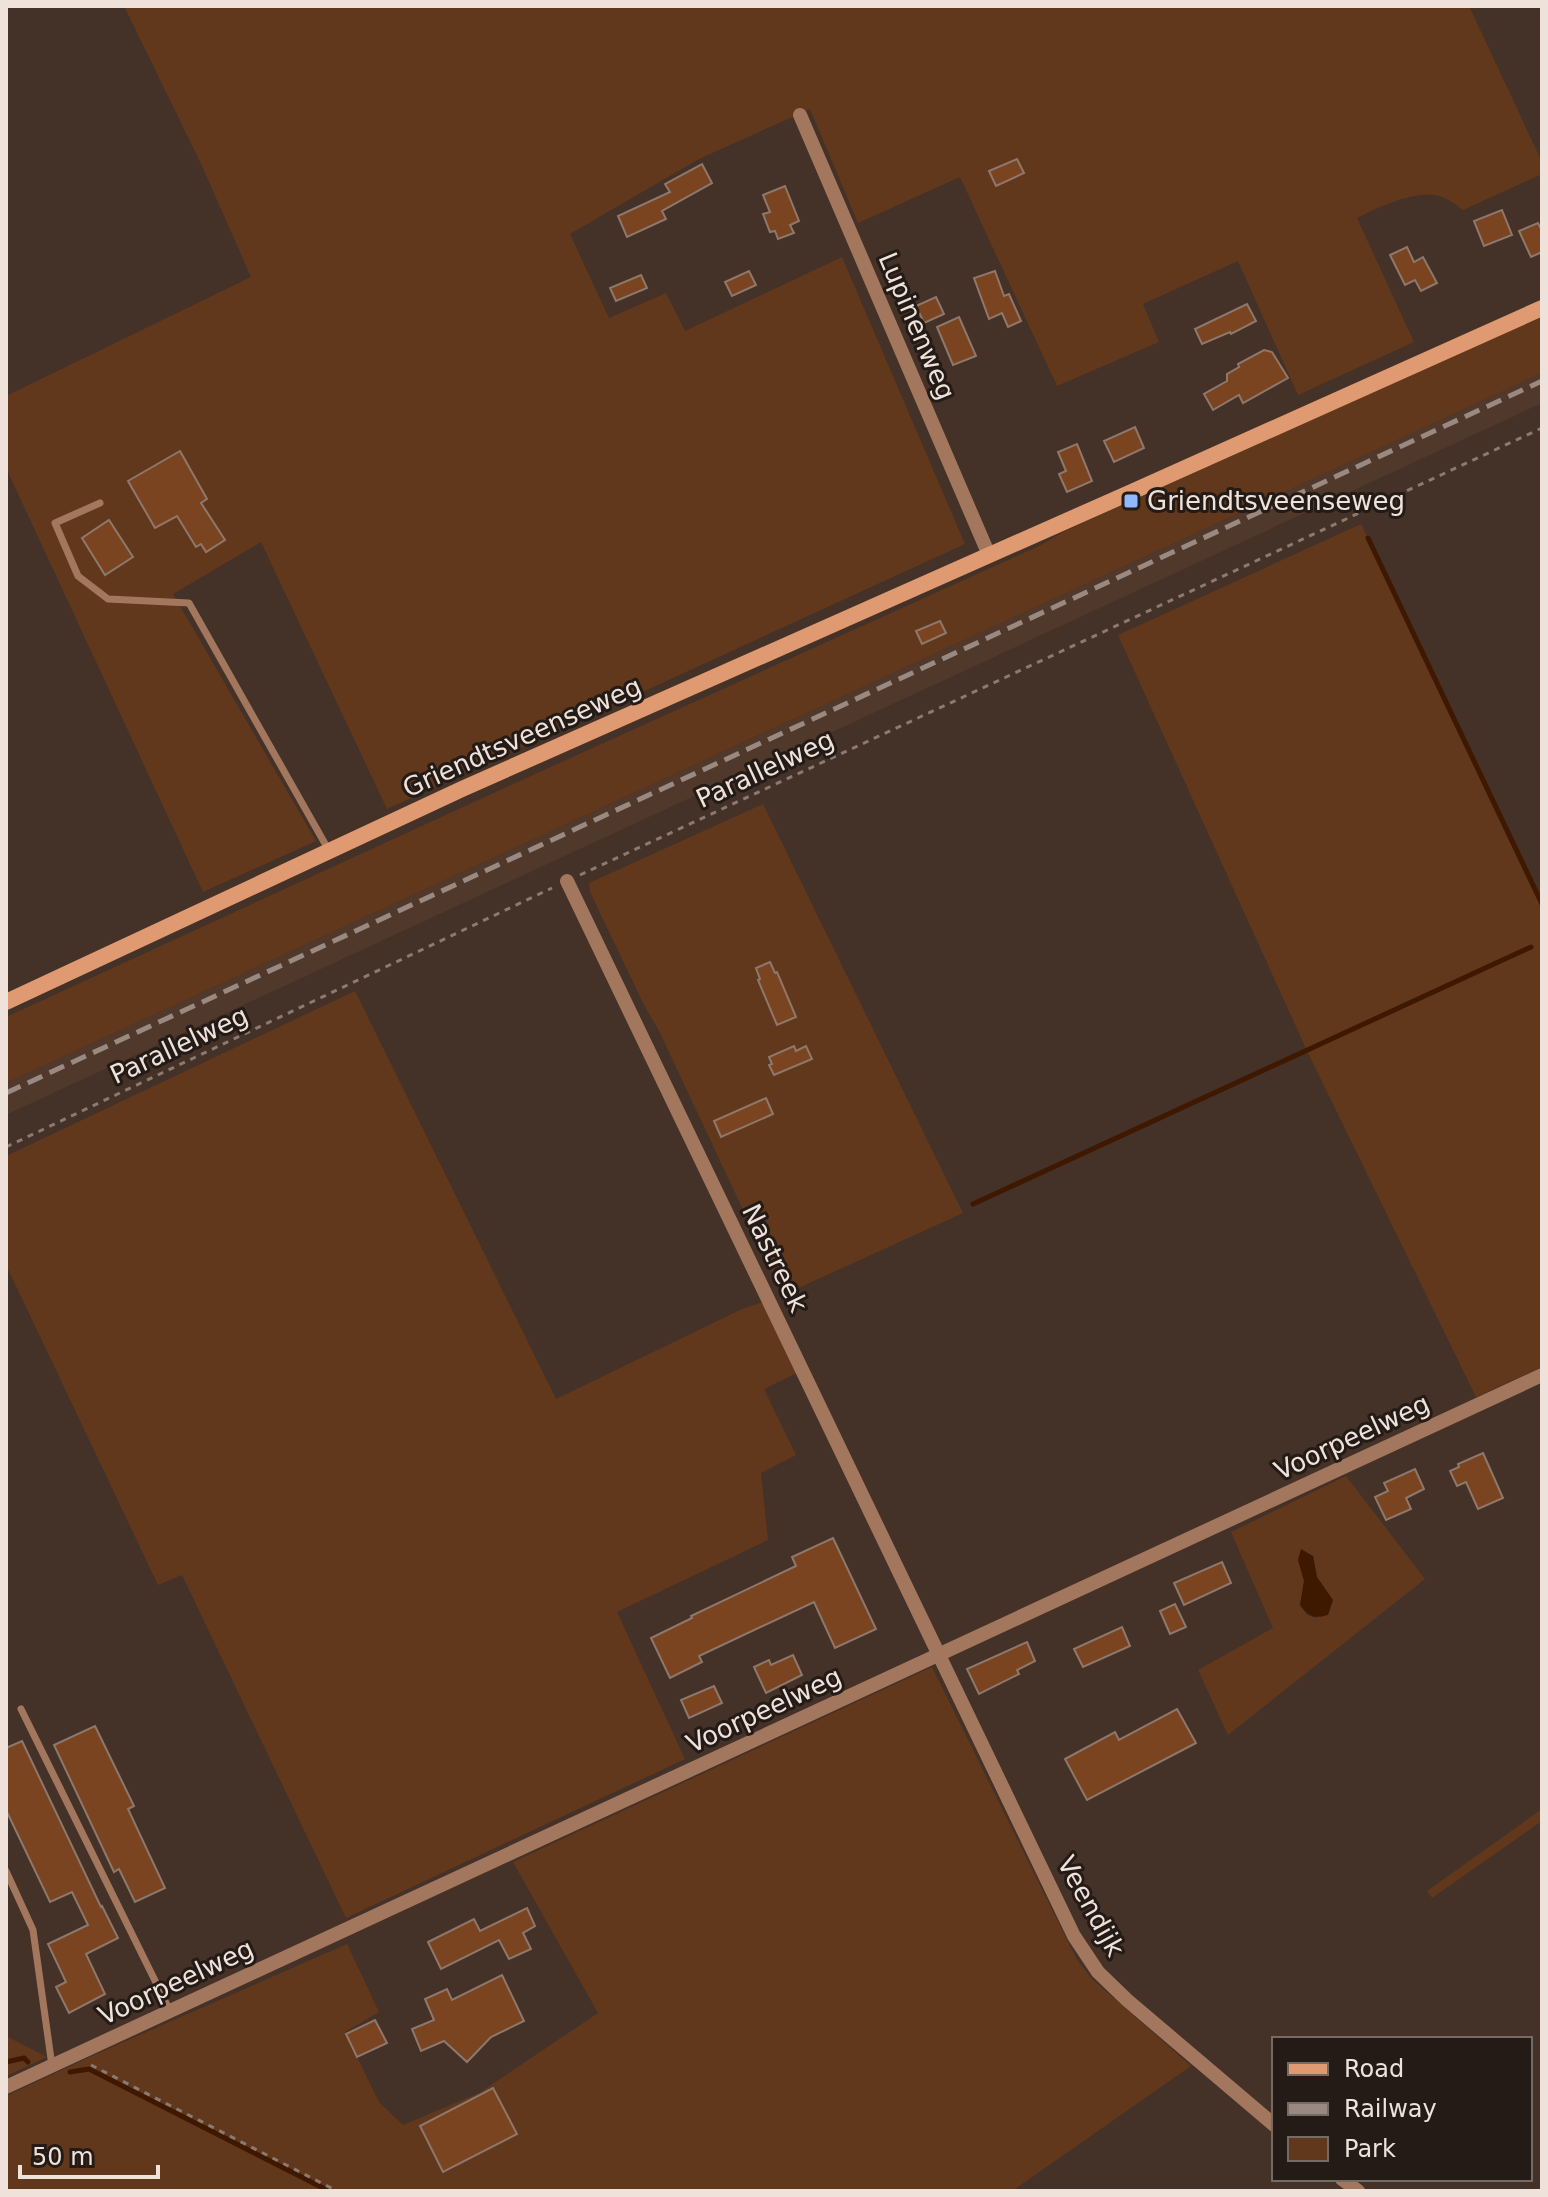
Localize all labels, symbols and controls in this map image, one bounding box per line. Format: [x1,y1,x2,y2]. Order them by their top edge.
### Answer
street label: Lupinenweg [873,248,961,404]
place label: Griendtsveenseweg [1147,486,1405,516]
marker: Griendtsveenseweg [1122,492,1140,510]
street label: Griendtsveenseweg [398,671,646,803]
street label: Parallelweg [691,724,839,814]
street label: Parallelweg [105,1000,253,1090]
street label: Nastreek [736,1199,814,1317]
street label: Voorpeelweg [1270,1388,1434,1486]
street label: Voorpeelweg [682,1661,846,1759]
street label: Veendijk [1051,1851,1131,1961]
street label: Voorpeelweg [94,1933,258,2031]
legend [1272,2037,1532,2181]
text: Road [1344,2055,1404,2083]
text: Railway [1344,2095,1437,2123]
scale bar [20,2129,158,2179]
text: Park [1344,2135,1396,2163]
text: 50 m [32,2143,94,2171]

